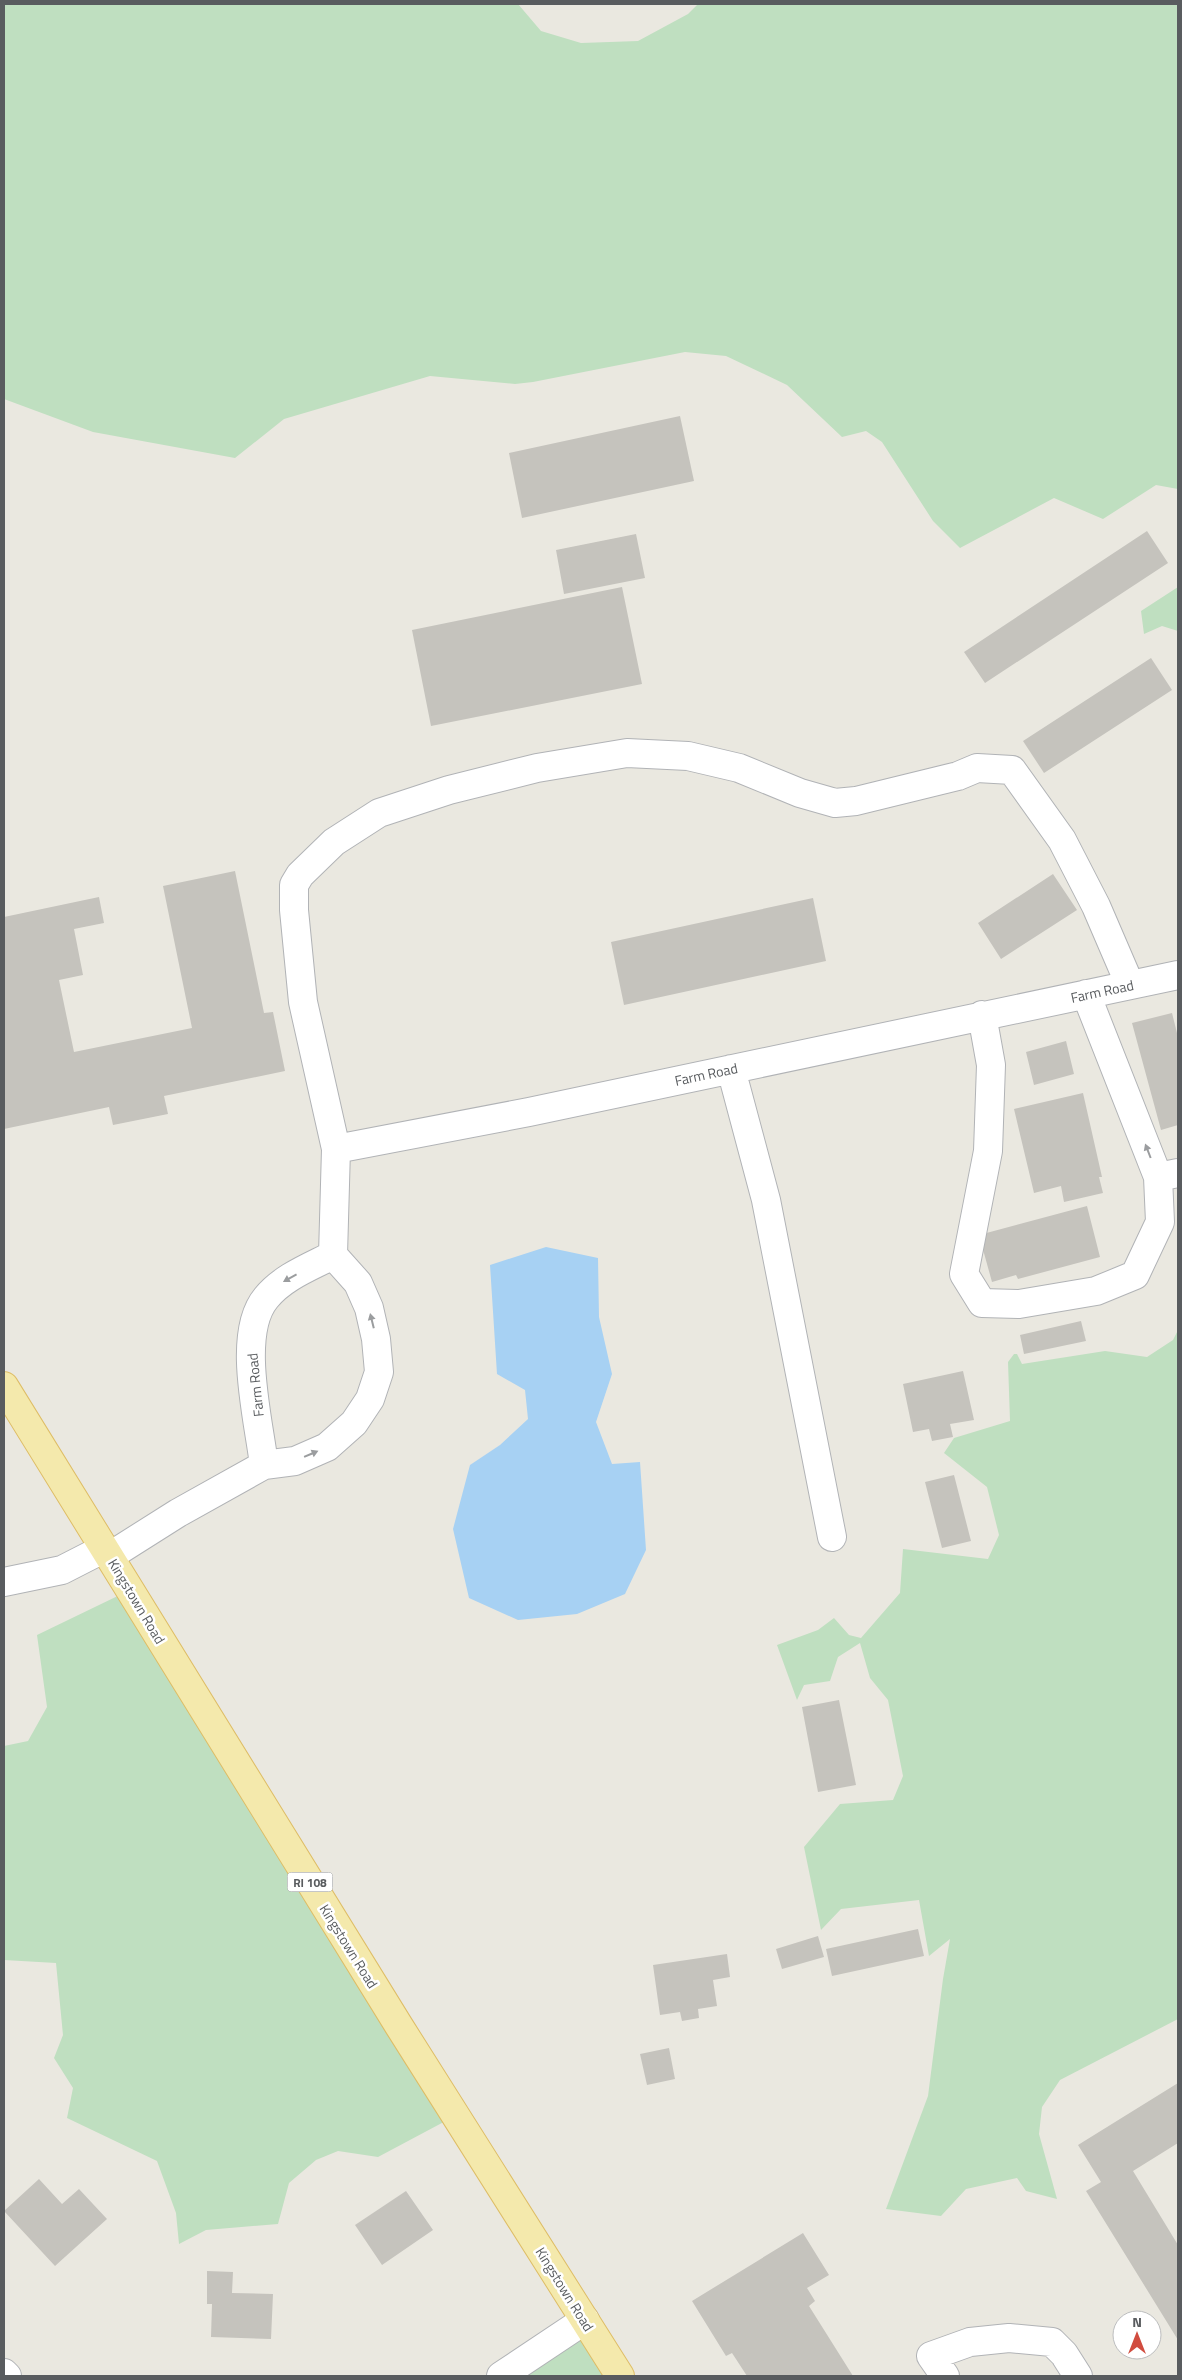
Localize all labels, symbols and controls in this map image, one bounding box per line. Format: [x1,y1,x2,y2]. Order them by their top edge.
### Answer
street label: Farm Road [1069,974,1135,1008]
street label: Farm Road [673,1057,739,1091]
one-way arrow [1144,1144,1151,1159]
one-way arrow [284,1273,297,1282]
one-way arrow [368,1313,376,1328]
street label: Farm Road [241,1352,269,1418]
one-way arrow [304,1449,319,1457]
street label: Kingstown Road [103,1554,171,1648]
road number: RI 108 [288,1872,332,1891]
street label: Kingstown Road [315,1900,383,1992]
street label: Kingstown Road [531,2243,599,2335]
north arrow [1112,2310,1162,2360]
text: N [1132,2311,1142,2332]

